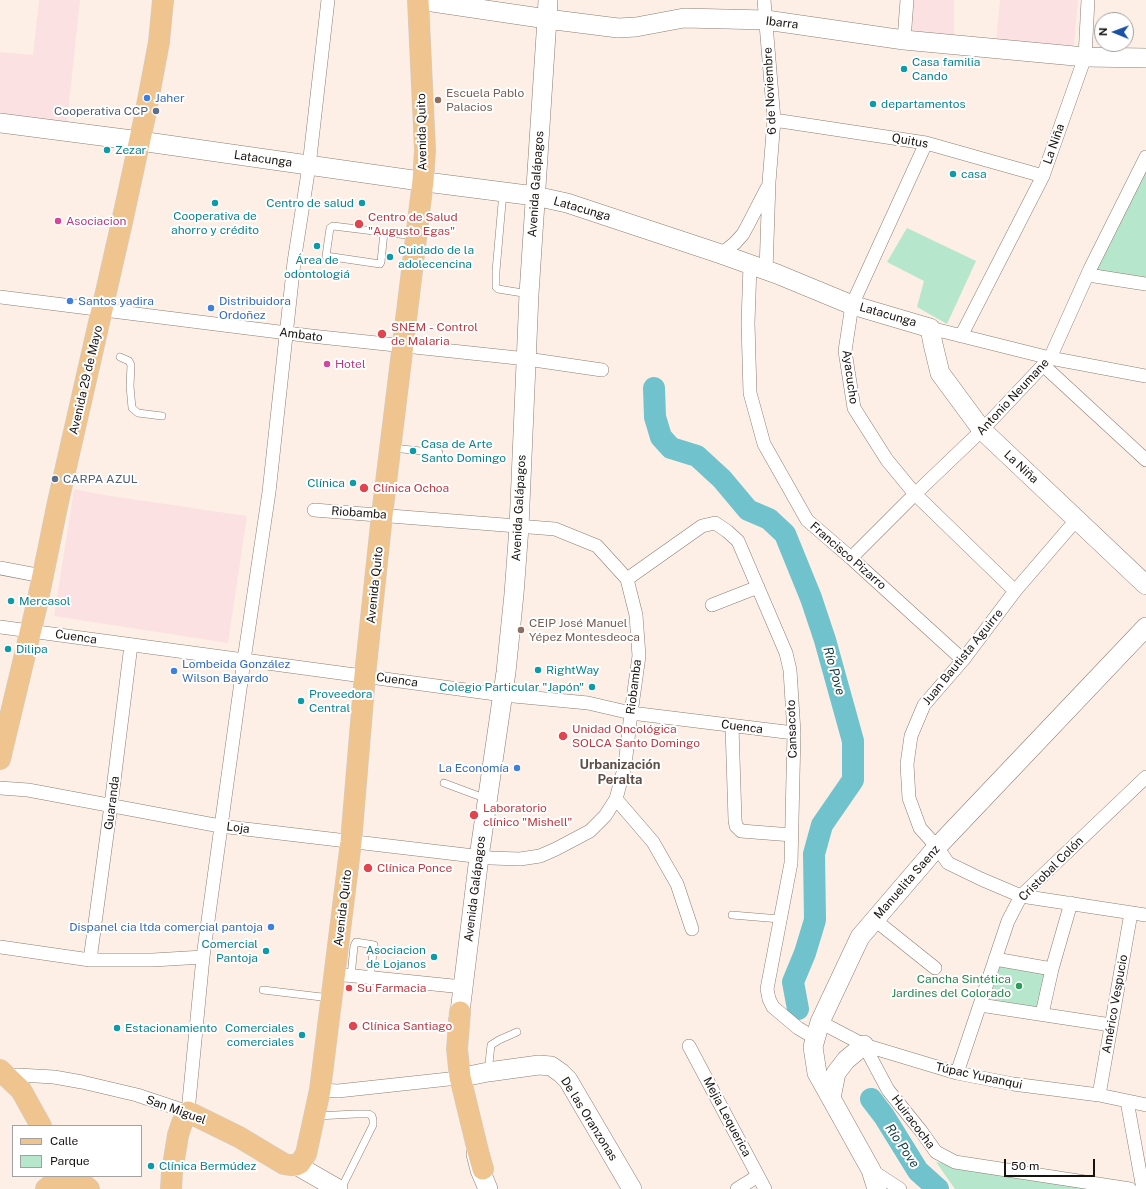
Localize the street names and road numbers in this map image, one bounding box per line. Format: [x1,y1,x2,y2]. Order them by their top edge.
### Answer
street label: Ibarra [765,14,799,32]
street label: 6 de Noviembre [761,47,779,135]
street label: Avenida Quito [414,93,430,171]
street label: La Niña [1040,122,1068,166]
street label: Avenida Galápagos [525,130,547,238]
street label: Quitus [891,131,929,151]
street label: Latacunga [233,148,293,170]
street label: Latacunga [552,194,612,224]
street label: Latacunga [858,300,918,330]
street label: Avenida 29 de Mayo [66,324,106,436]
street label: Ambato [278,325,324,345]
street label: Ayacucho [839,349,861,405]
street label: Antonio Neumane [974,356,1052,438]
street label: La Niña [1001,447,1041,487]
street label: Avenida Galápagos [509,454,529,562]
street label: Riobamba [331,504,387,522]
street label: Francisco Pizarro [807,519,889,593]
street label: Avenida Quito [364,546,386,624]
street label: Juan Bautista Aguirre [920,606,1006,708]
street label: Cuenca [54,627,98,647]
street label: Riobamba [623,659,645,715]
street label: Cuenca [375,670,419,690]
street label: Cansacoto [784,699,800,759]
street label: Cuenca [720,717,764,737]
street label: Guaranda [102,775,122,831]
street label: Loja [226,819,250,837]
street label: Cristobal Colón [1016,834,1086,904]
street label: Avenida Galápagos [461,835,489,943]
street label: Manuelita Saenz [871,842,943,922]
street label: Avenida Quito [331,869,355,947]
street label: Américo Vespucio [1099,953,1131,1055]
street label: Túpac Yupanqui [934,1060,1024,1092]
street label: De las Oranzonas [557,1074,621,1164]
street label: Mejia Lequerica [700,1075,754,1159]
street label: Huiracocha [888,1092,938,1152]
street label: San Miguel [144,1093,208,1127]

